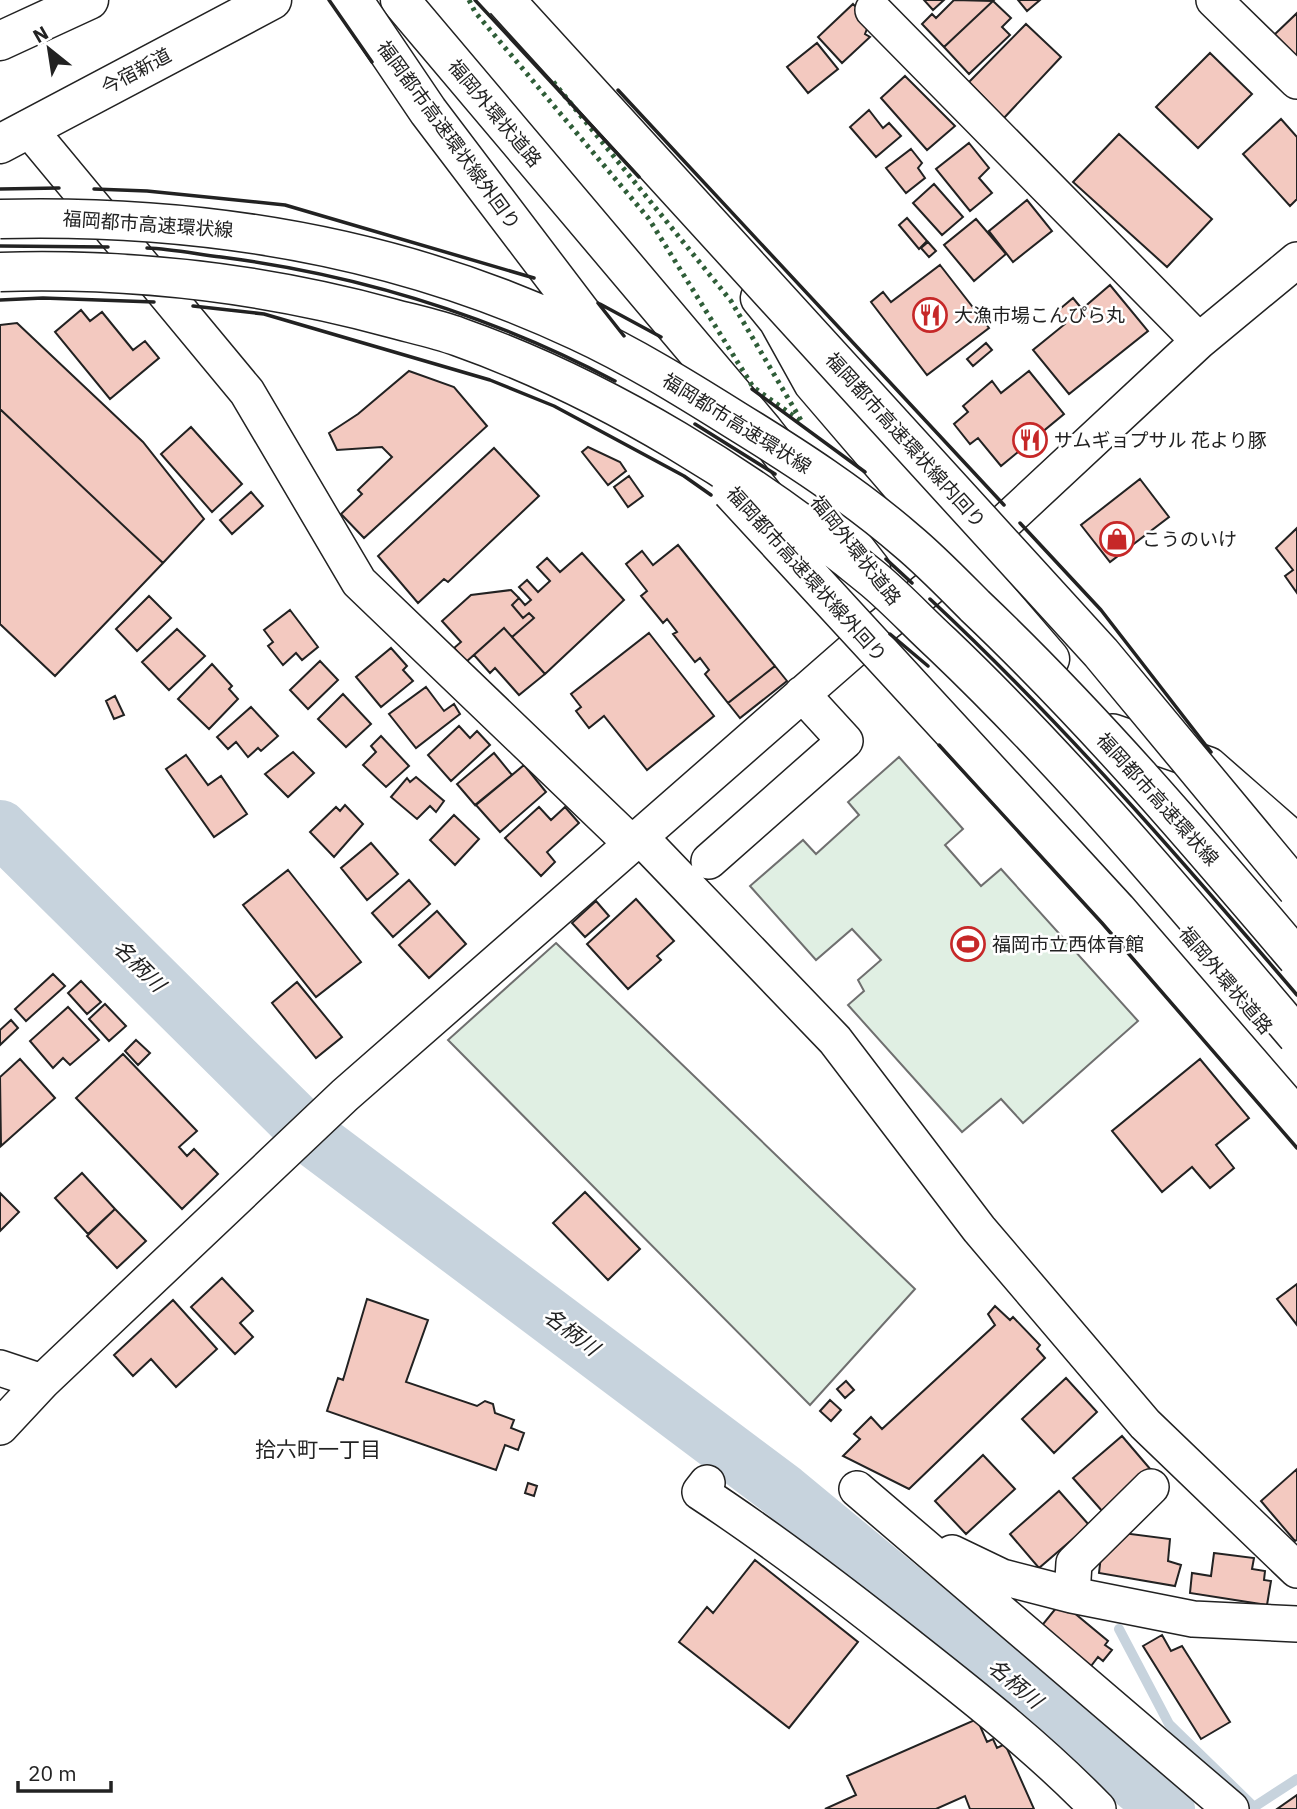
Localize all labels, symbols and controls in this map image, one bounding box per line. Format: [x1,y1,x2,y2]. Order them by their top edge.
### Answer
north arrow [14,14,84,84]
text: N [29,20,52,48]
street label: 福岡都市高速環状線外回り [372,36,526,234]
street label: 今宿新道 [97,43,175,99]
street label: 福岡外環状道路 [443,54,547,172]
street label: 福岡都市高速環状線 [62,206,234,242]
restaurant icon: 大漁市場こんぴら丸 [911,296,949,334]
place label: 大漁市場こんぴら丸 [954,303,1125,327]
street label: 福岡都市高速環状線内回り [821,347,991,533]
street label: 福岡都市高速環状線 [658,368,816,478]
restaurant icon: サムギョプサル 花より豚 [1011,421,1049,459]
place label: サムギョプサル 花より豚 [1054,428,1267,452]
street label: 福岡都市高速環状線外回り [722,481,892,667]
street label: 福岡外環状道路 [806,490,906,610]
shop icon: こうのいけ [1098,520,1136,558]
place label: こうのいけ [1142,527,1237,551]
street label: 福岡都市高速環状線 [1092,727,1224,871]
street label: 福岡外環状道路 [1174,921,1278,1039]
sports icon: 福岡市立西体育館 [949,925,987,963]
place label: 福岡市立西体育館 [992,932,1144,956]
water label: 名柄川 [108,933,173,999]
water label: 名柄川 [538,1301,607,1363]
district label: 拾六町一丁目 [255,1435,381,1463]
water label: 名柄川 [983,1652,1050,1715]
scale bar [18,1750,110,1794]
text: 20 m [28,1759,77,1787]

